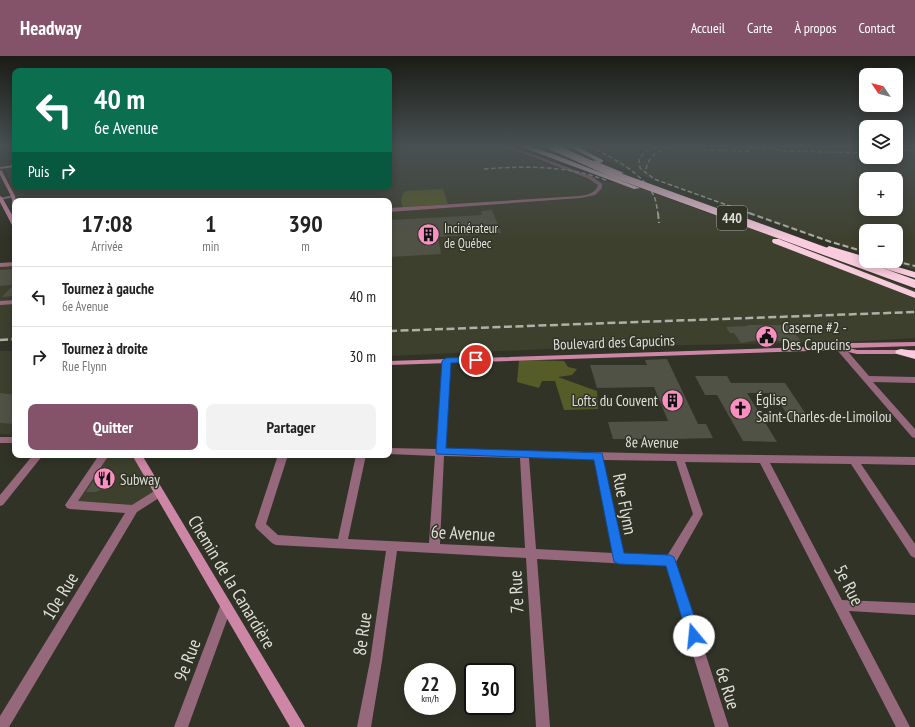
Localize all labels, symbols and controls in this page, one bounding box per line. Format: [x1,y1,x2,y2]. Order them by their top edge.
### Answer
text: Headway [20,16,81,40]
text: Accueil [691,19,725,37]
text: Carte [747,19,773,37]
text: À propos [795,19,837,37]
text: Contact [859,19,895,37]
north arrow [859,68,903,112]
map controls [859,68,903,268]
text: 40 m [94,80,145,117]
icon: left [28,84,80,136]
text: 6e Avenue [94,116,158,139]
button: layers [859,120,903,164]
icon: right [57,160,79,182]
text: Puis [28,162,49,181]
button: + [859,172,903,216]
road number: 440 [717,206,747,230]
text: 17:08 [81,208,133,239]
text: 1 [205,208,216,239]
text: 390 [288,208,323,239]
place label: Incinérateur de Québec [444,220,499,252]
building icon: Incinérateur de Québec [416,222,442,248]
button: − [859,224,903,268]
text: Arrivée [91,238,123,255]
text: min [202,238,219,255]
text: m [301,238,310,255]
text: Tournez à gauche [62,279,154,298]
icon: left [28,286,50,308]
text: 40 m [350,287,376,306]
text: 6e Avenue [62,298,109,315]
place label: Caserne #2 - Des Capucins [782,318,850,354]
public building icon: Caserne #2 - Des Capucins [754,323,780,349]
street label: Boulevard des Capucins [553,330,675,354]
text: Tournez à droite [62,339,148,358]
pin [459,343,493,377]
icon: right [28,346,50,368]
text: 30 m [350,347,376,366]
icon: arrive [465,349,487,371]
text: Rue Flynn [62,358,107,375]
building icon: Lofts du Couvent [660,387,686,413]
place label: Église Saint-Charles-de-Limoilou [756,390,892,426]
place label: Lofts du Couvent [572,391,658,410]
church icon: Église Saint-Charles-de-Limoilou [727,395,753,421]
button: Quitter [28,404,198,450]
button: Partager [206,404,376,450]
street label: 8e Avenue [625,432,679,452]
restaurant icon: Subway [92,466,118,492]
place label: Subway [120,470,160,489]
street label: Rue Flynn [608,471,642,537]
street label: Chemin de la Canardière [183,511,281,653]
street label: 6e Avenue [430,520,496,546]
street label: 5e Rue [829,561,869,609]
street label: 10e Rue [37,568,83,624]
street label: 7e Rue [503,570,529,614]
street label: 8e Rue [348,611,376,657]
position arrow [673,615,715,657]
street label: 9e Rue [169,636,205,684]
speed limit sign: 30 [464,663,516,715]
street label: 6e Rue [711,664,745,712]
text: 22 [420,671,440,697]
text: km/h [421,692,439,705]

